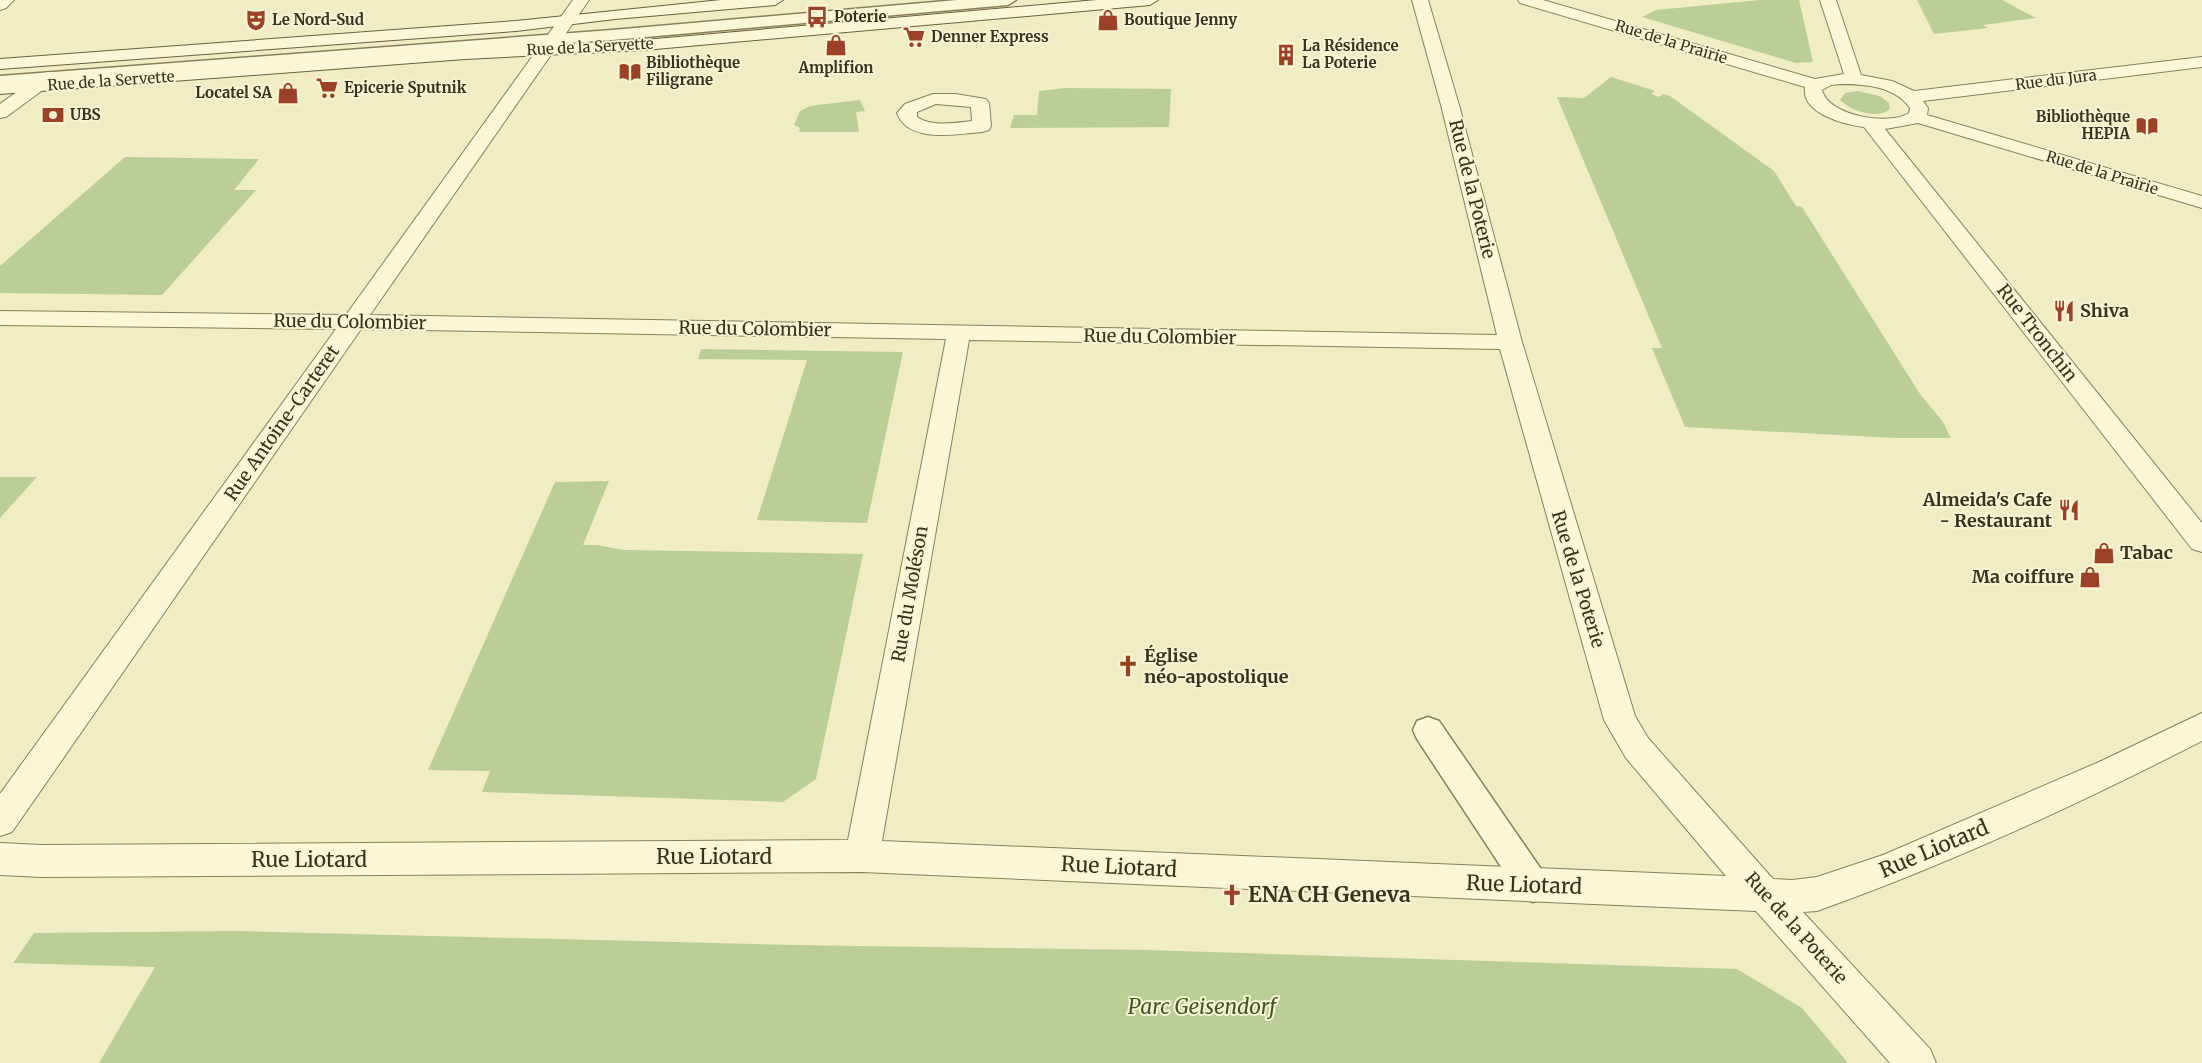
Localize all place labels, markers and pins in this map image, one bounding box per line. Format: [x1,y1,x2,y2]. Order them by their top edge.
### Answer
bus stop icon: Poterie [804,4,830,30]
theatre icon: Le Nord-Sud [243,7,269,33]
place label: Poterie [834,7,887,26]
shop icon: Boutique Jenny [1095,7,1121,33]
place label: Le Nord-Sud [272,10,364,29]
place label: Boutique Jenny [1124,10,1237,29]
supermarket icon: Denner Express [901,24,927,50]
place label: Denner Express [931,27,1049,46]
shop icon: Amplifion [823,32,849,58]
place label: La Résidence La Poterie [1302,36,1399,72]
building icon: La Résidence La Poterie [1273,42,1299,68]
place label: Bibliothèque Filigrane [646,53,740,89]
place label: Amplifion [797,58,874,77]
library icon: Bibliothèque Filigrane [617,59,643,85]
supermarket icon: Epicerie Sputnik [314,75,340,101]
place label: Epicerie Sputnik [344,78,467,97]
shop icon: Locatel SA [275,80,301,106]
place label: Locatel SA [195,83,272,102]
bank icon: UBS [40,102,66,128]
place label: UBS [70,105,101,124]
place label: Bibliothèque HEPIA [2036,107,2130,143]
library icon: Bibliothèque HEPIA [2134,113,2160,139]
restaurant icon: Shiva [2051,298,2077,324]
place label: Shiva [2080,299,2129,322]
place label: Almeida's Cafe - Restaurant [1922,488,2053,532]
restaurant icon: Almeida's Cafe - Restaurant [2056,497,2082,523]
shop icon: Tabac [2091,540,2117,566]
place label: Tabac [2120,541,2173,564]
shop icon: Ma coiffure [2077,564,2103,590]
place label: Ma coiffure [1972,565,2074,588]
place label: Église néo-apostolique [1144,644,1289,688]
church icon: Église néo-apostolique [1115,653,1141,679]
place label: ENA CH Geneva [1248,881,1411,908]
church icon: ENA CH Geneva [1219,882,1245,908]

